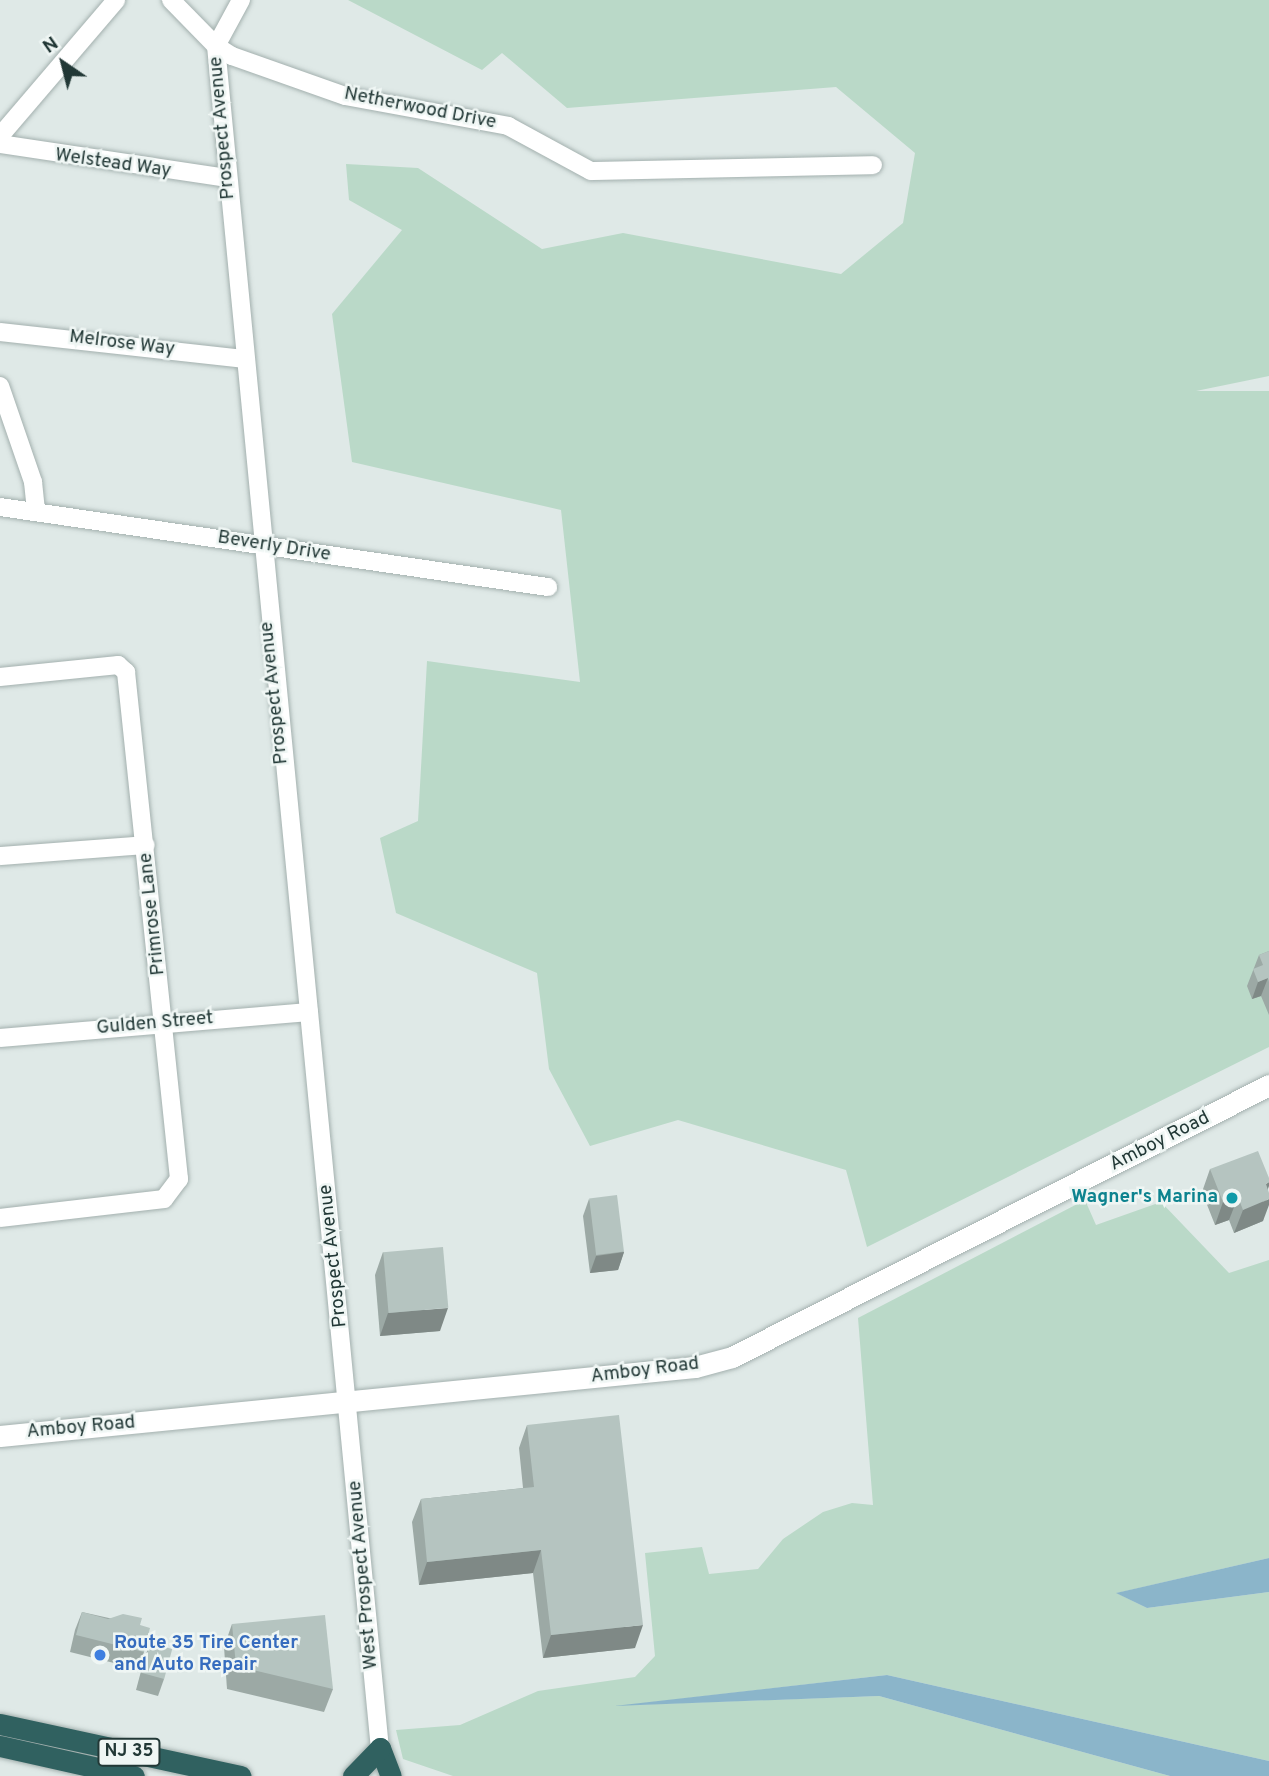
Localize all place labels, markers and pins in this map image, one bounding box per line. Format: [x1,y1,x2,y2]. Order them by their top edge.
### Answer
place label: Wagner's Marina [1071,1187,1218,1209]
marker: Wagner's Marina [1224,1190,1240,1206]
place label: Route 35 Tire Center and Auto Repair [114,1633,298,1677]
marker: Route 35 Tire Center and Auto Repair [92,1647,108,1663]

